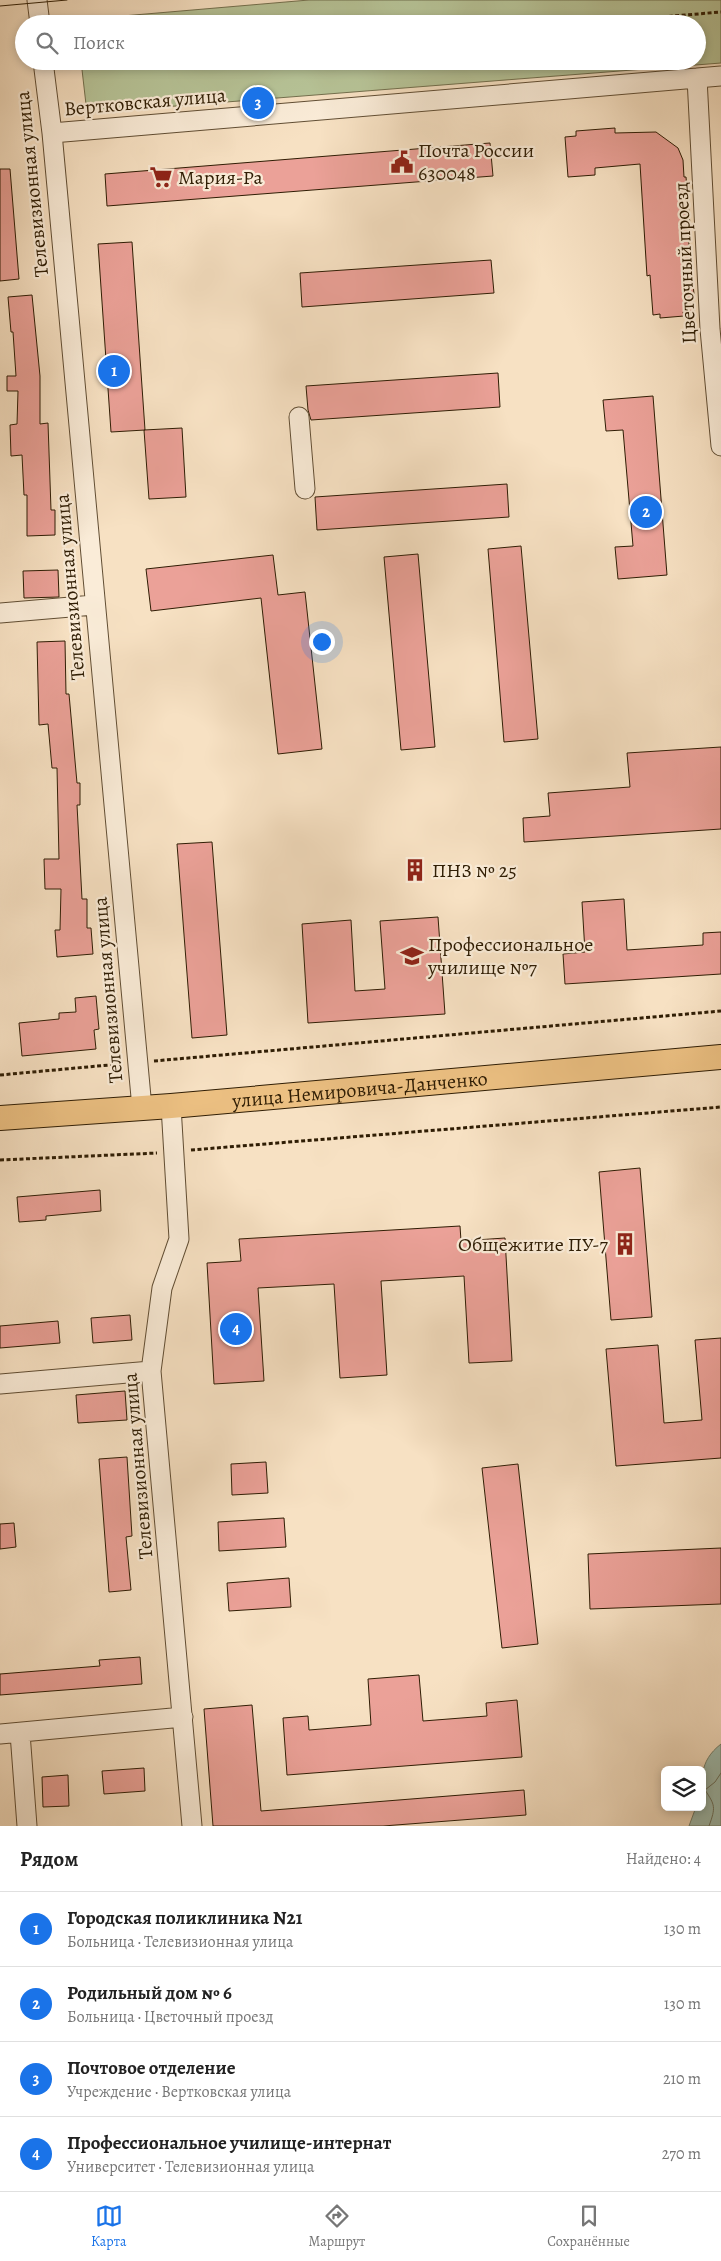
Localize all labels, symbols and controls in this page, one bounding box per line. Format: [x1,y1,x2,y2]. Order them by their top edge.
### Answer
search box [15,15,706,70]
icon: search [33,29,61,57]
text: Поиск [73,30,125,56]
street label: Вертковская улица [63,81,228,123]
pin: 3 [242,84,274,122]
street label: Телевизионная улица [9,89,55,278]
place label: Почта России 630048 [418,137,534,187]
public building icon: Почта России 630048 [389,149,415,175]
supermarket icon: Мария-Ра [148,164,174,190]
place label: Мария-Ра [178,164,263,191]
street label: Цветочный проезд [667,181,703,344]
pin: 1 [98,352,130,390]
street label: Телевизионная улица [48,492,92,681]
pin: 2 [630,493,662,531]
your location [309,629,335,655]
building icon: ПНЗ № 25 [402,857,428,883]
place label: ПНЗ № 25 [432,857,517,884]
street label: Телевизионная улица [86,895,130,1084]
place label: Профессиональное училище №7 [427,931,593,981]
school or university icon: Профессиональное училище №7 [399,943,425,969]
street label: улица Немировича-Данченко [230,1064,489,1114]
place label: Общежитие ПУ-7 [458,1231,609,1258]
building icon: Общежитие ПУ-7 [612,1231,638,1257]
pin: 4 [220,1310,252,1348]
street label: Телевизионная улица [116,1371,160,1560]
map controls [661,1766,706,1811]
button: layers [661,1766,706,1811]
text: Рядом [20,1845,78,1873]
text: Найдено: 4 [626,1848,701,1870]
text: Городская поликлиника N21 [67,1905,303,1931]
text: 1 [33,1918,39,1940]
text: 130 m [664,1918,701,1940]
text: Больница · Телевизионная улица [67,1931,293,1953]
text: Родильный дом № 6 [67,1980,232,2006]
text: 2 [32,1993,40,2015]
text: 130 m [664,1993,701,2015]
text: Больница · Цветочный проезд [67,2006,273,2028]
text: Почтовое отделение [67,2055,236,2081]
text: 3 [33,2068,39,2090]
text: 210 m [663,2068,701,2090]
text: Учреждение · Вертковская улица [67,2081,291,2103]
text: Профессиональное училище-интернат [67,2130,391,2156]
text: 4 [32,2143,40,2165]
text: 270 m [662,2143,701,2165]
text: Университет · Телевизионная улица [67,2156,314,2178]
tab: Карта [91,2202,126,2251]
tab: Маршрут [309,2202,365,2251]
tab: Сохранённые [547,2202,630,2251]

